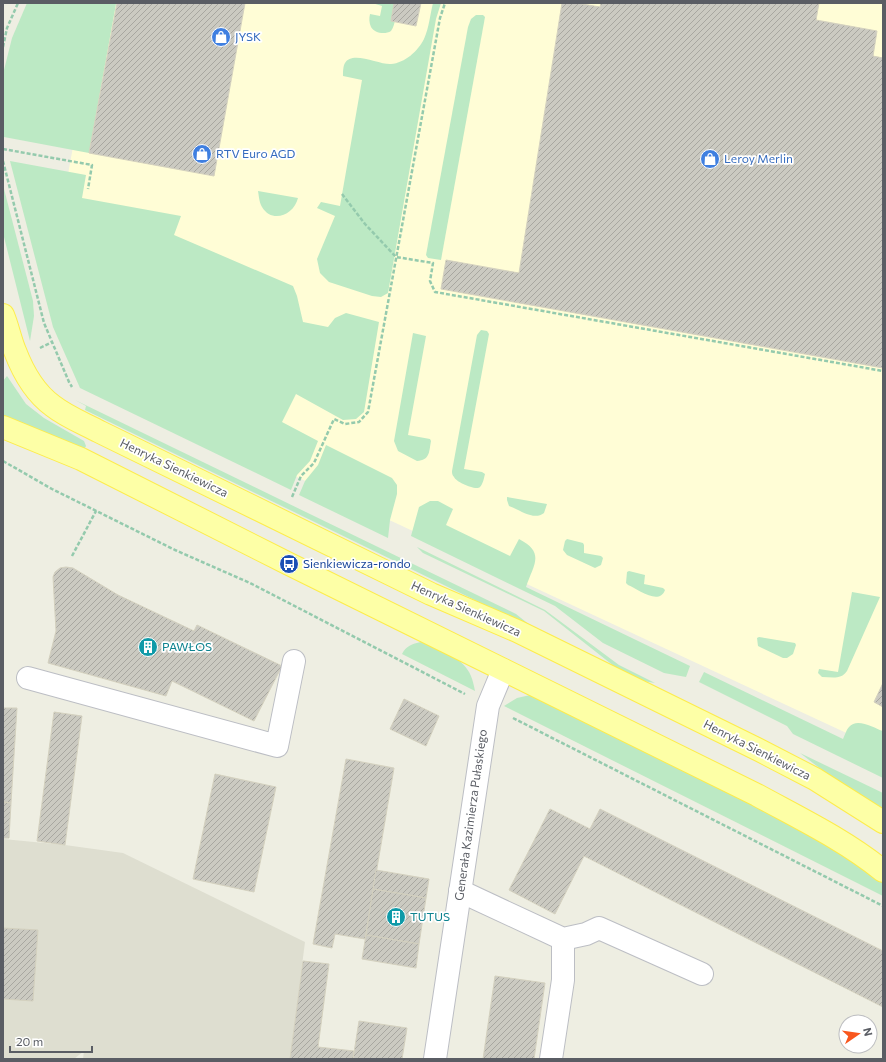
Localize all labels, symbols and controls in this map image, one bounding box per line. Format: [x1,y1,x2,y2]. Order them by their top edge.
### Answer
shop icon: JYSK [210,26,232,48]
place label: JYSK [235,29,261,44]
shop icon: RTV Euro AGD [191,143,213,165]
place label: RTV Euro AGD [216,146,296,160]
shop icon: Leroy Merlin [699,148,721,170]
place label: Leroy Merlin [724,151,793,165]
street label: Henryka Sienkiewicza [118,435,231,499]
bus stop icon: Sienkiewicza-rondo [278,553,300,575]
place label: Sienkiewicza-rondo [303,556,411,570]
street label: Henryka Sienkiewicza [410,578,523,639]
building icon: PAWŁOS [137,636,159,658]
place label: PAWŁOS [162,639,212,653]
street label: Henryka Sienkiewicza [702,716,813,782]
street label: Generała Kazimierza Pułaskiego [451,728,489,902]
building icon: TUTUS [385,906,407,928]
place label: TUTUS [410,909,450,923]
north arrow [838,1014,878,1054]
text: N [861,1026,875,1037]
scale bar [10,1028,92,1054]
text: 20 m [16,1034,43,1048]

